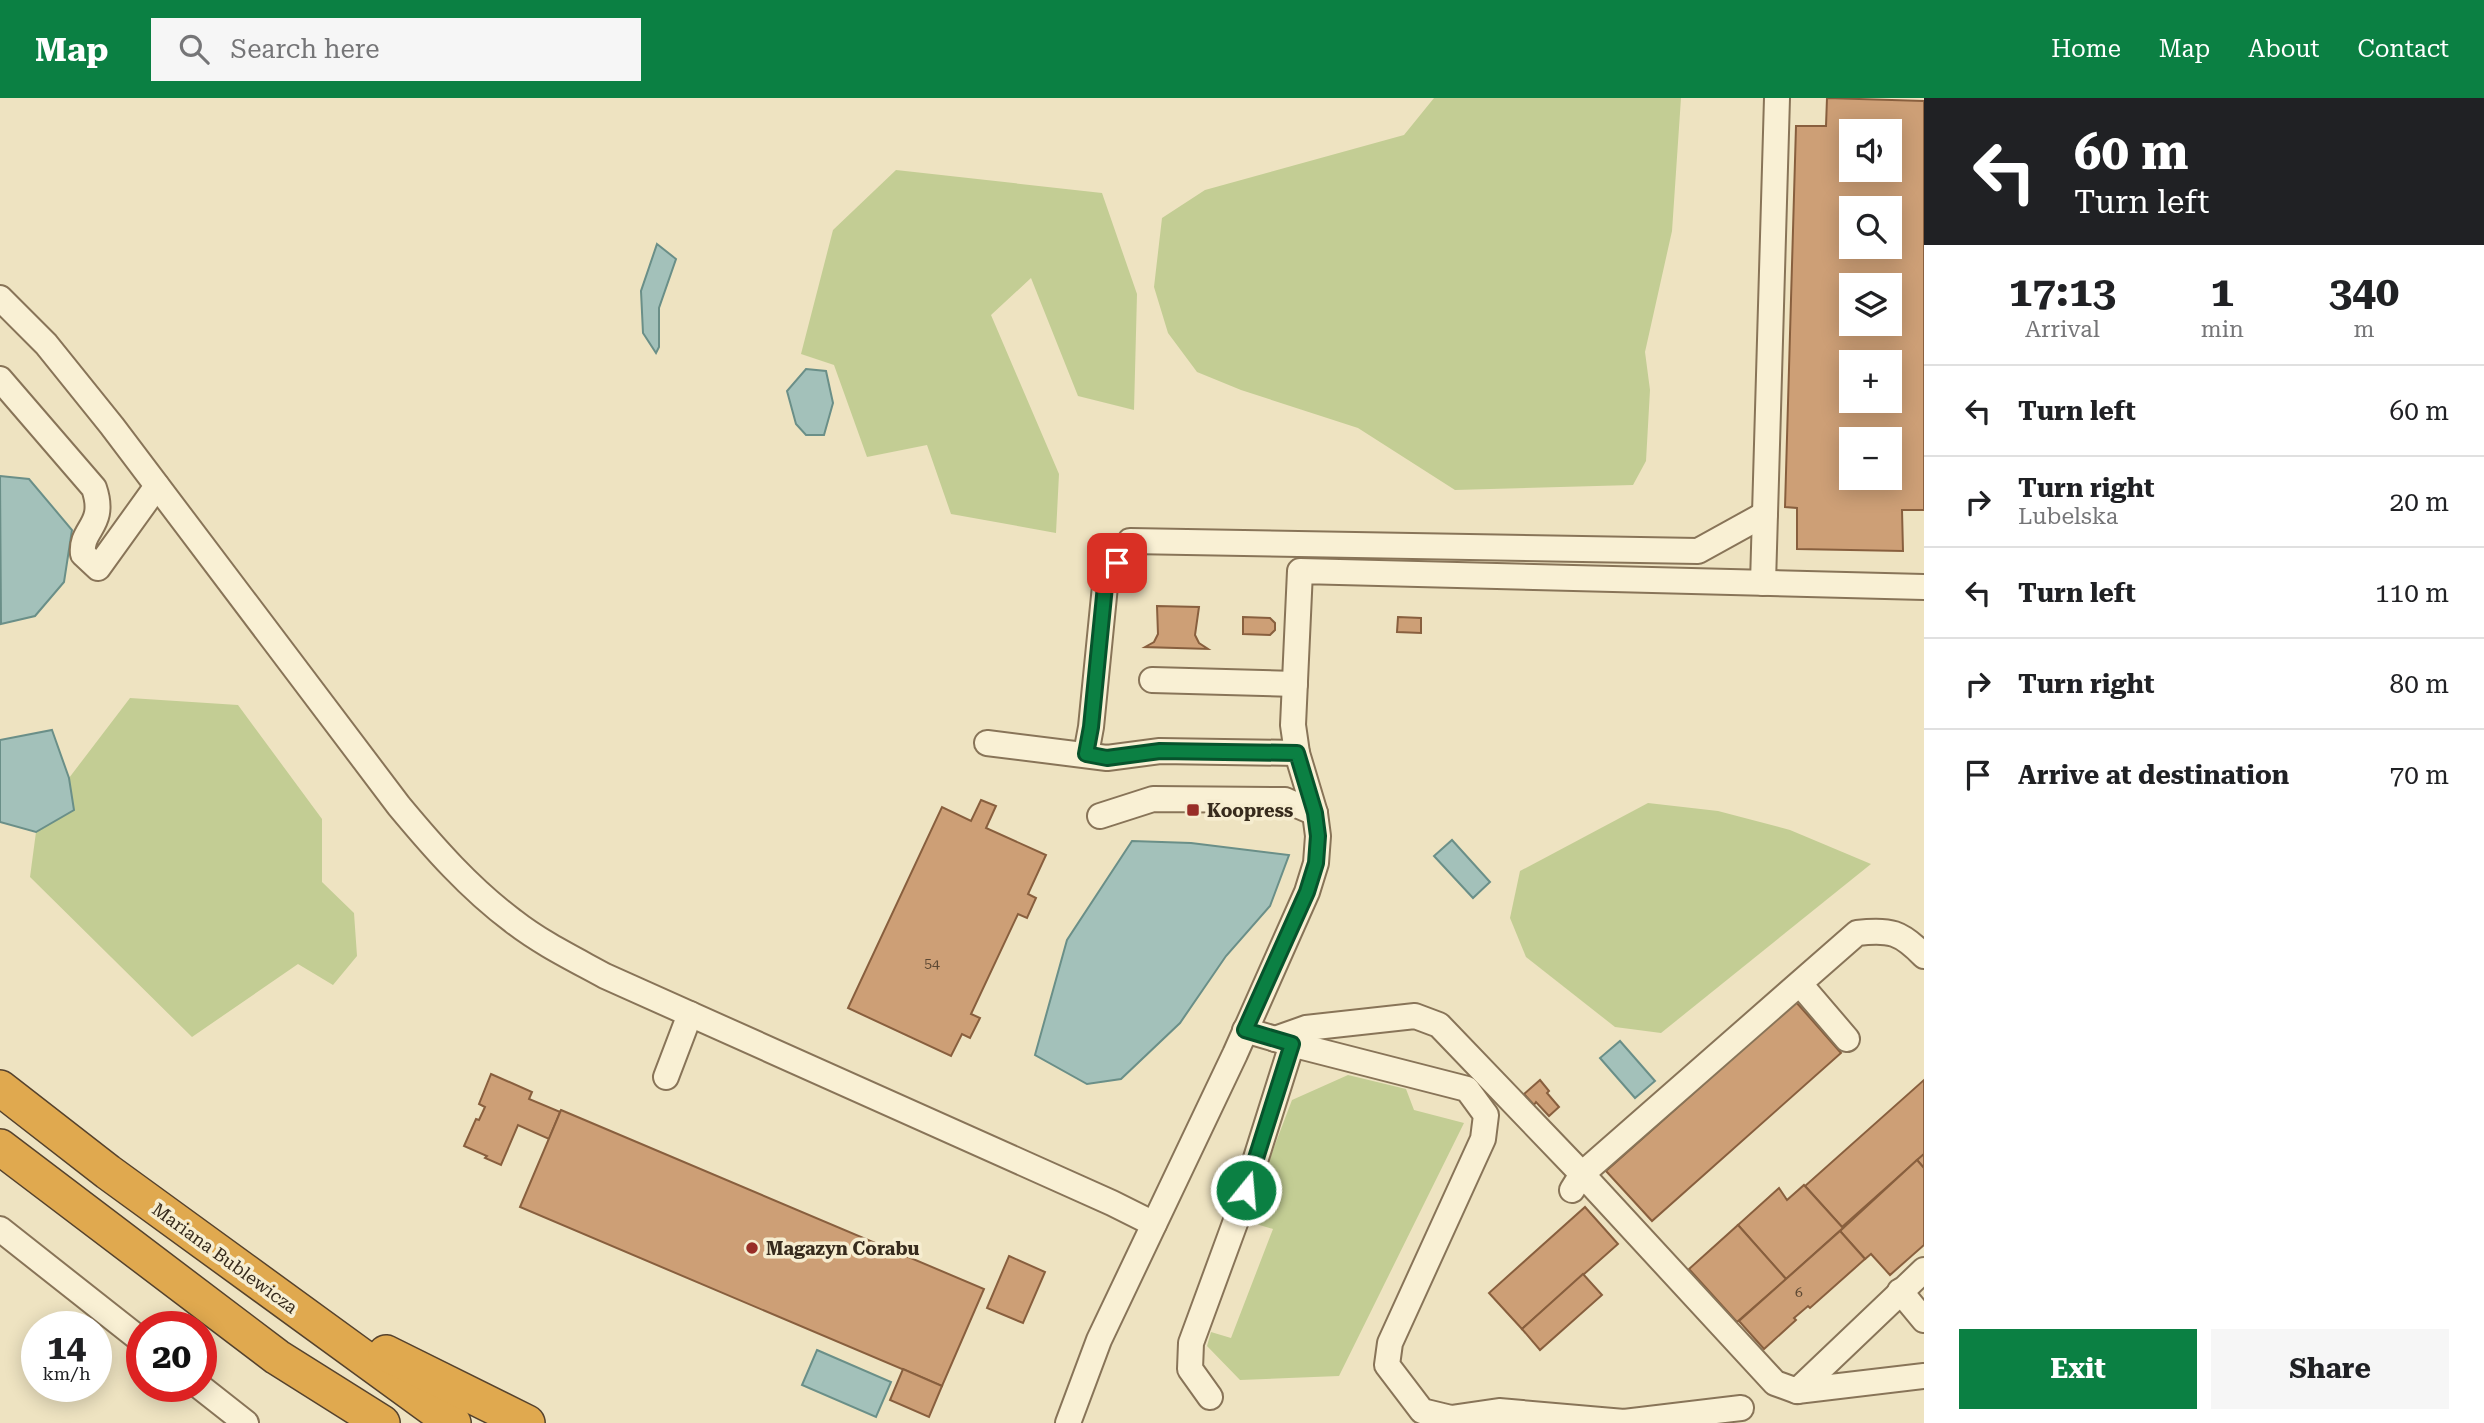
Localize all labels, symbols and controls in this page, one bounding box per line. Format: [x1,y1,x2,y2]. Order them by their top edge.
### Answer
search box [151,18,641,81]
text: Map [35,30,109,69]
icon: search [175,30,213,68]
text: Search here [231,34,380,64]
text: Home [2051,35,2121,63]
text: Map [2159,35,2210,63]
text: About [2248,35,2319,63]
text: Contact [2357,35,2449,63]
map controls [1839,119,1902,490]
button: sound [1839,119,1902,182]
text: 60 m [2074,124,2189,181]
icon: left [1959,126,2050,217]
text: Turn left [2074,183,2209,221]
button: search [1839,196,1902,259]
text: 17:13 [2009,267,2116,316]
text: 1 [2211,267,2234,316]
text: 340 [2329,267,2399,316]
button: layers [1839,273,1902,336]
text: Arrival [2025,316,2100,343]
text: min [2201,316,2244,343]
text: m [2353,316,2374,343]
button: + [1839,350,1902,413]
icon: left [1959,392,1997,430]
text: Turn left [2018,396,2136,426]
text: 60 m [2390,396,2449,426]
button: − [1839,427,1902,490]
text: Turn right [2018,473,2154,503]
icon: right [1959,483,1997,521]
text: 20 m [2390,487,2449,517]
text: Lubelska [2018,503,2118,530]
pin [1087,533,1147,593]
icon: arrive [1098,544,1136,582]
icon: left [1959,574,1997,612]
text: Turn left [2018,578,2136,608]
text: 110 m [2375,578,2449,608]
icon: right [1959,665,1997,703]
text: Turn right [2018,669,2154,699]
text: 80 m [2390,669,2449,699]
icon: arrive [1959,756,1997,794]
text: Arrive at destination [2018,760,2289,790]
text: 70 m [2390,760,2449,790]
place label: Koopress [1207,800,1293,821]
marker: Koopress [1185,802,1201,818]
house number: 54 [924,955,940,971]
position arrow [1209,1153,1283,1227]
street label: Mariana Bublewicza [148,1198,302,1318]
place label: Magazyn Corabu [766,1238,919,1259]
marker: Magazyn Corabu [744,1240,760,1256]
house number: 6 [1795,1284,1803,1300]
speed limit sign: 20 [126,1311,217,1402]
text: 14 [47,1327,86,1368]
button: Exit [1959,1329,2197,1409]
button: Share [2211,1329,2449,1409]
text: km/h [42,1363,91,1384]

